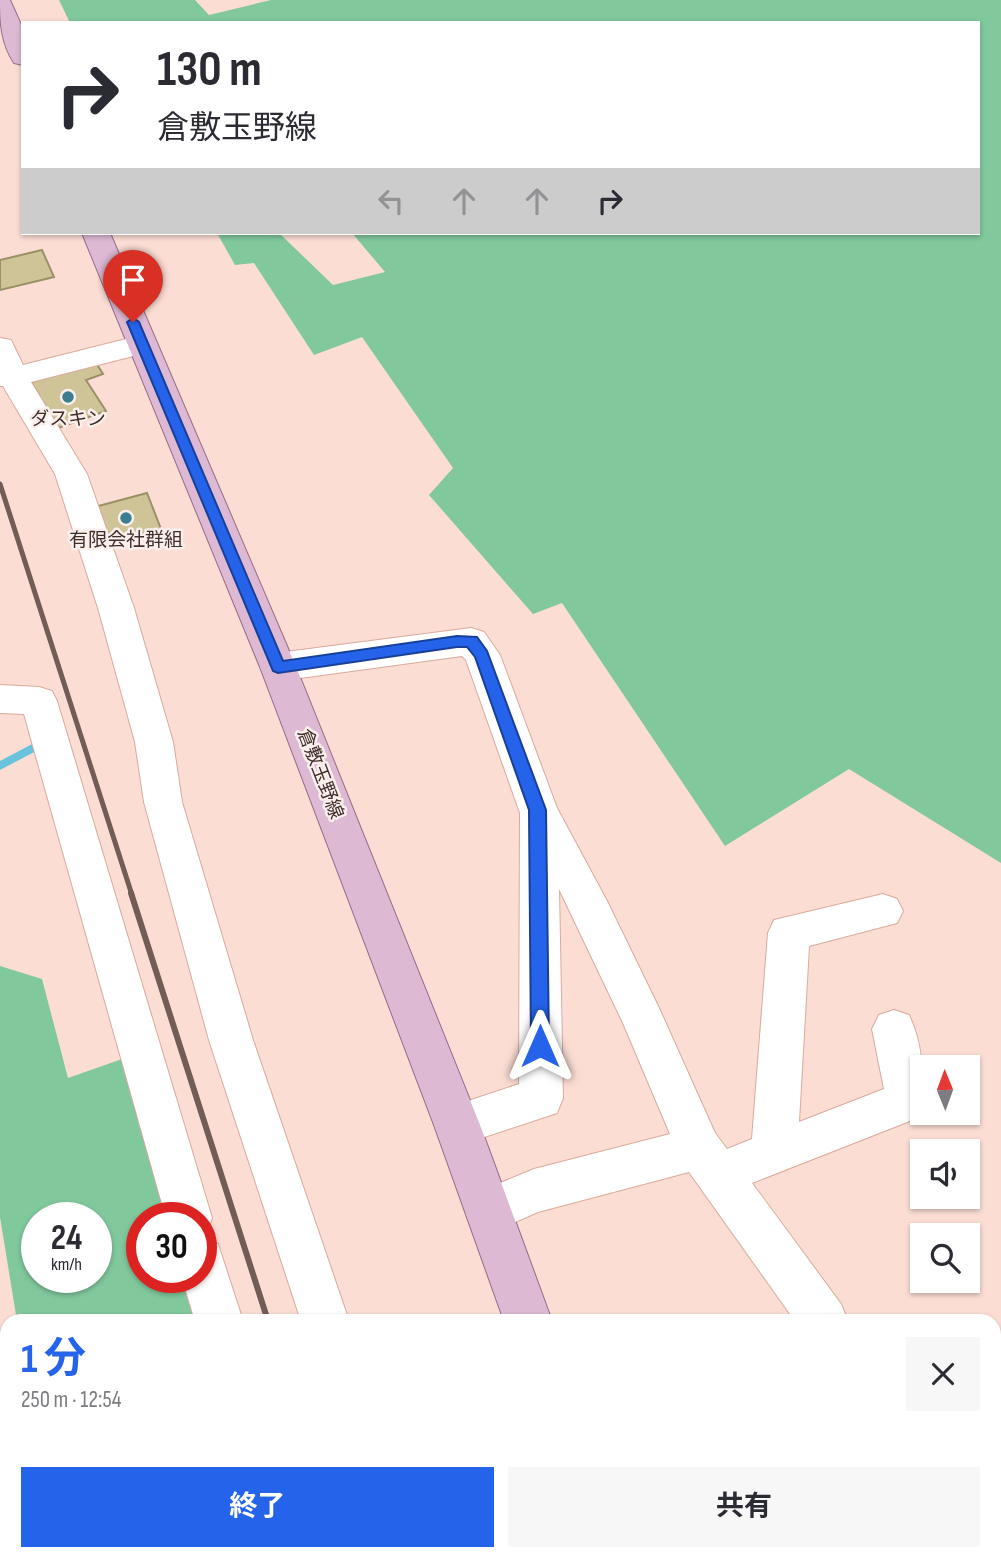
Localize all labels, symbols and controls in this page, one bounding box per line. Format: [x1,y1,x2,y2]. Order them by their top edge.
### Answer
text: 130 m [157,41,262,100]
icon: right [42,49,133,140]
text: 倉敷玉野線 [157,109,317,148]
icon: left [372,182,410,220]
icon: ahead [445,182,483,220]
icon: ahead [518,182,556,220]
icon: right [591,182,629,220]
pin [103,250,163,322]
icon: arrive [114,261,152,299]
marker: ダスキン [60,389,76,405]
place label: ダスキン [30,408,106,431]
marker: 有限会社群組 [118,510,134,526]
place label: 有限会社群組 [69,529,183,552]
street label: 倉敷玉野線 [292,726,348,822]
position arrow [503,1009,577,1083]
north arrow [910,1055,980,1125]
map controls [910,1055,980,1293]
button: sound [910,1139,980,1209]
speed limit sign: 30 [126,1202,217,1293]
text: 24 [51,1217,82,1260]
button: search [910,1223,980,1293]
text: km/h [51,1254,82,1275]
text: 1 分 [21,1334,86,1385]
button: close [906,1337,980,1411]
text: 250 m · 12:54 [21,1386,121,1414]
button: 終了 [21,1467,494,1547]
button: 共有 [508,1467,980,1547]

